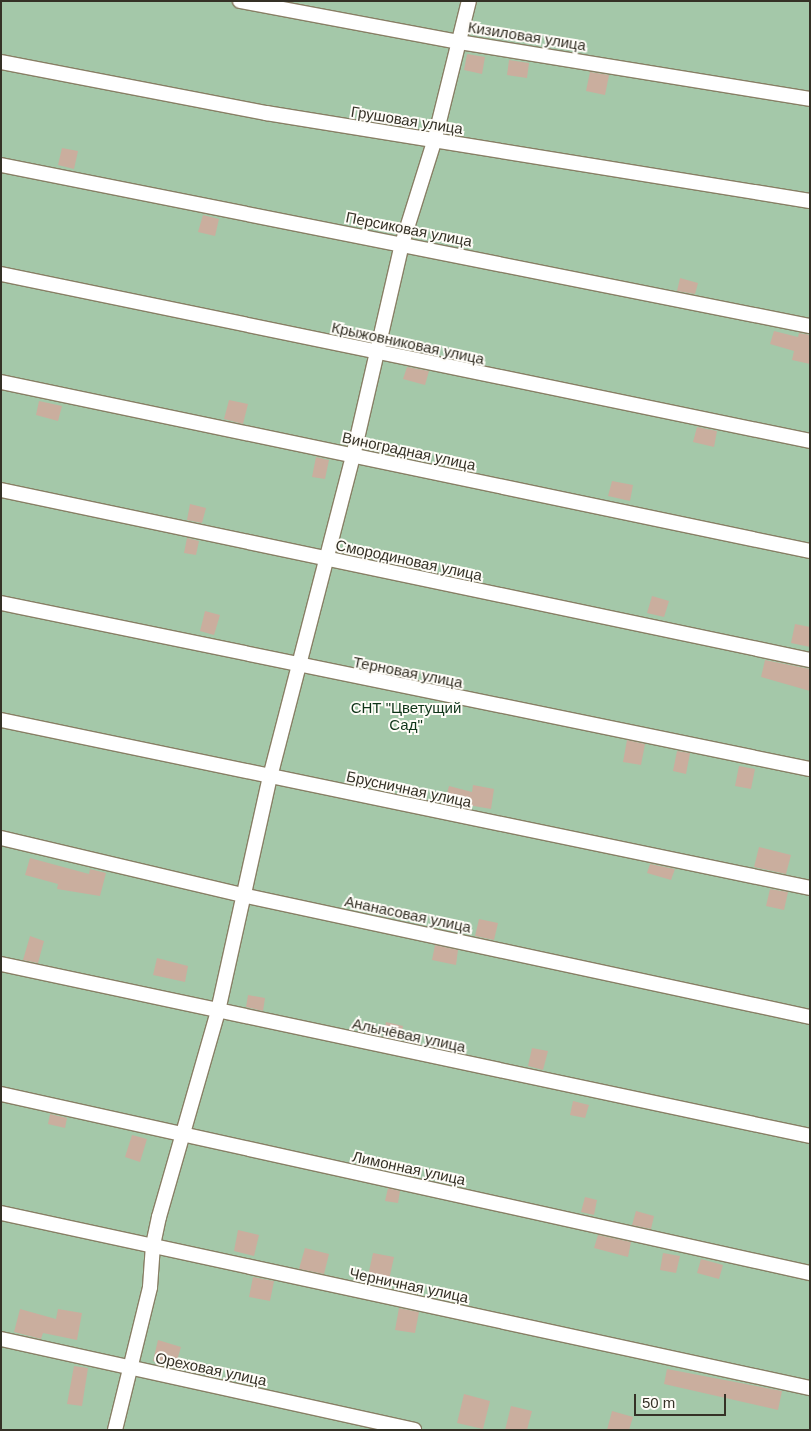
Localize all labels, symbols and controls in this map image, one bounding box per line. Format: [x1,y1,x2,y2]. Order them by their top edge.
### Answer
street label: Кизиловая улица [467,18,587,54]
street label: Грушовая улица [350,102,464,138]
street label: Персиковая улица [344,208,474,250]
street label: Крыжовниковая улица [330,318,486,368]
street label: Виноградная улица [341,428,477,474]
street label: Смородиновая улица [334,536,484,584]
street label: Терновая улица [352,653,464,691]
park label: СНТ "Цветущий Сад" [351,698,461,733]
street label: Брусничная улица [345,767,473,811]
street label: Ананасовая улица [343,892,473,936]
street label: Алычёвая улица [351,1014,467,1056]
street label: Лимонная улица [351,1147,467,1189]
street label: Черничная улица [348,1264,470,1306]
street label: Ореховая улица [154,1348,268,1390]
scale bar [636,1384,728,1416]
text: 50 m [642,1394,675,1411]

